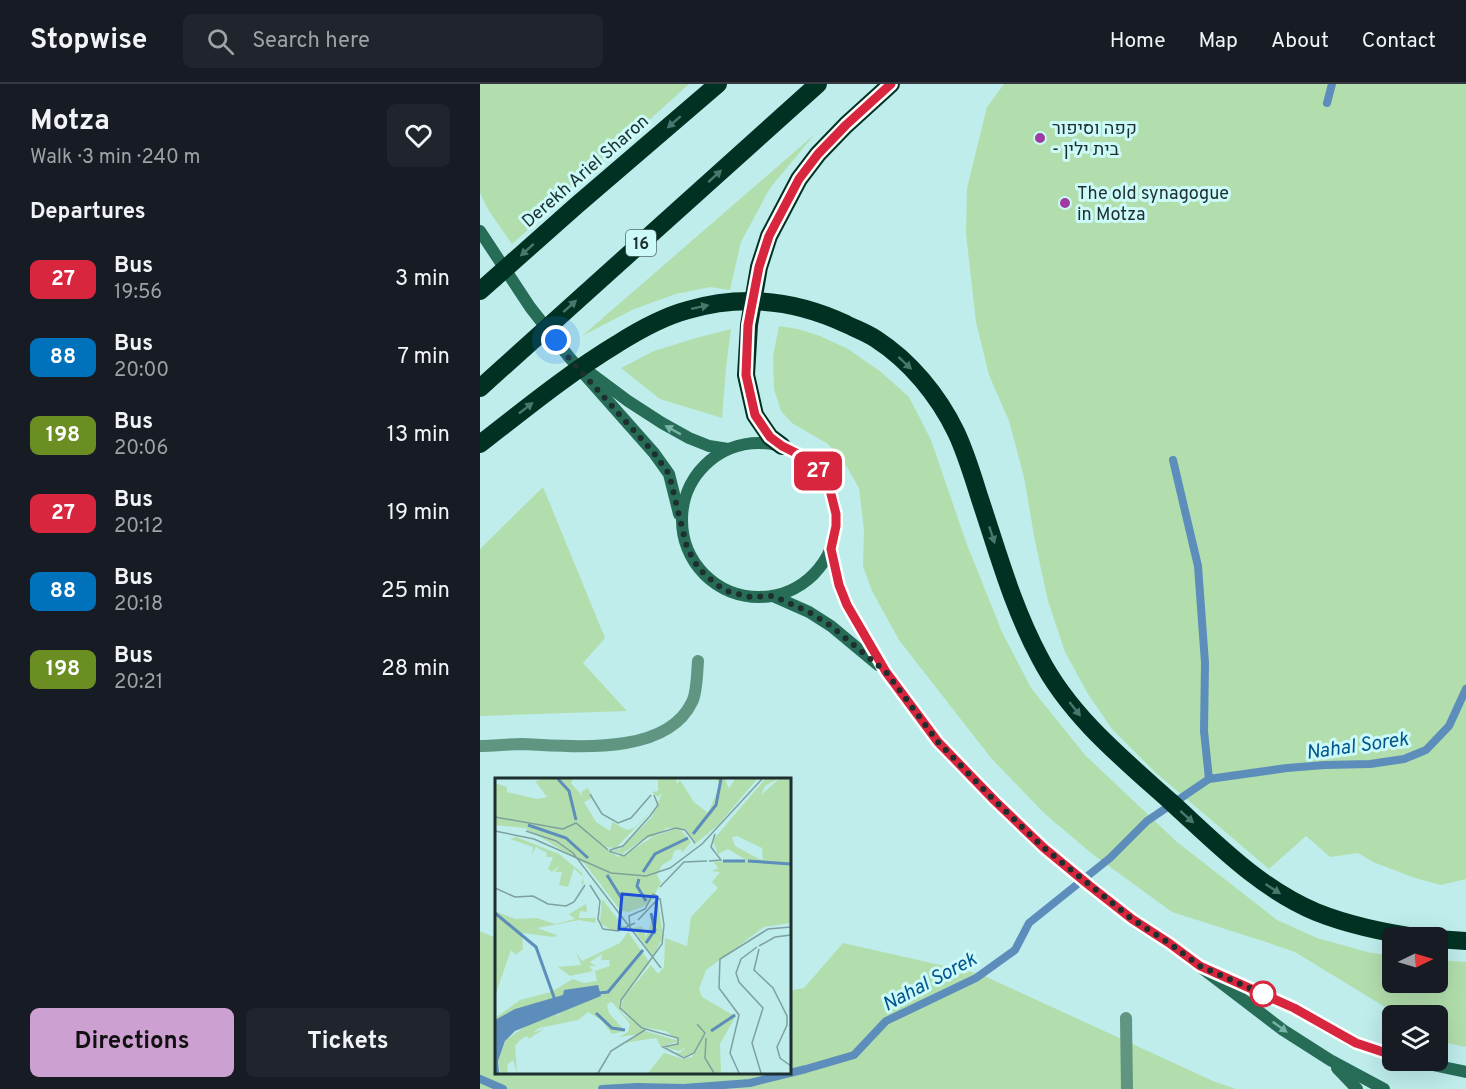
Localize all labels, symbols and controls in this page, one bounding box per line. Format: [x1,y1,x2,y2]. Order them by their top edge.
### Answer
search box [183,14,603,68]
text: Stopwise [30,23,147,59]
icon: search [204,25,237,58]
text: Search here [252,28,370,55]
text: Home [1110,28,1166,55]
text: Map [1199,28,1238,55]
text: About [1271,28,1329,55]
text: Contact [1362,28,1436,55]
text: Motza [30,104,110,140]
button: heart [387,104,450,167]
street label: Derekh Ariel Sharon [518,111,654,234]
one-way arrow [667,115,682,128]
place label: קפה וסיפור - בית ילין [1052,118,1137,162]
marker: קפה וסיפור - בית ילין [1033,131,1047,145]
text: Walk · 3 min · 240 m [30,145,200,171]
one-way arrow [707,170,722,183]
place label: The old synagogue in Motza [1077,183,1229,227]
marker: The old synagogue in Motza [1058,196,1072,210]
text: Departures [30,199,146,226]
road number: 16 [626,230,656,256]
one-way arrow [520,243,535,256]
text: Bus [114,253,153,280]
text: 27 [51,266,75,293]
text: 3 min [395,266,450,293]
text: 19:56 [114,280,162,306]
one-way arrow [562,300,577,313]
one-way arrow [691,302,710,311]
your location [541,325,571,355]
text: Bus [114,331,153,358]
text: 88 [50,344,76,371]
text: 7 min [398,344,450,371]
one-way arrow [898,356,913,370]
text: 20:00 [114,358,169,384]
one-way arrow [518,401,534,414]
text: Bus [114,409,153,436]
text: 198 [46,422,80,449]
text: 13 min [387,422,450,449]
one-way arrow [665,425,682,435]
text: 20:06 [114,436,168,462]
line badge: 27 [791,452,845,490]
text: 27 [806,458,830,485]
text: Bus [114,487,153,514]
text: 27 [51,500,75,527]
text: 19 min [387,500,450,527]
text: 20:12 [114,514,163,540]
one-way arrow [988,526,997,544]
text: Bus [114,565,153,592]
text: 88 [50,578,76,605]
text: 25 min [381,578,450,605]
text: 20:18 [114,592,163,618]
text: Bus [114,643,153,670]
text: 198 [46,656,80,683]
text: 28 min [381,656,450,683]
text: 20:21 [114,670,163,696]
one-way arrow [1069,702,1081,717]
water label: Nahal Sorek [1304,727,1411,767]
inset map [495,778,790,1074]
one-way arrow [1179,810,1194,823]
one-way arrow [1265,883,1281,894]
north arrow [1382,927,1448,993]
map controls [1382,927,1448,1071]
water label: Nahal Sorek [878,947,982,1018]
unlabelled marker [1250,981,1276,1007]
button: layers [1382,1005,1448,1071]
button: Directions [30,1008,234,1077]
button: Tickets [246,1008,450,1077]
one-way arrow [1272,1021,1288,1033]

